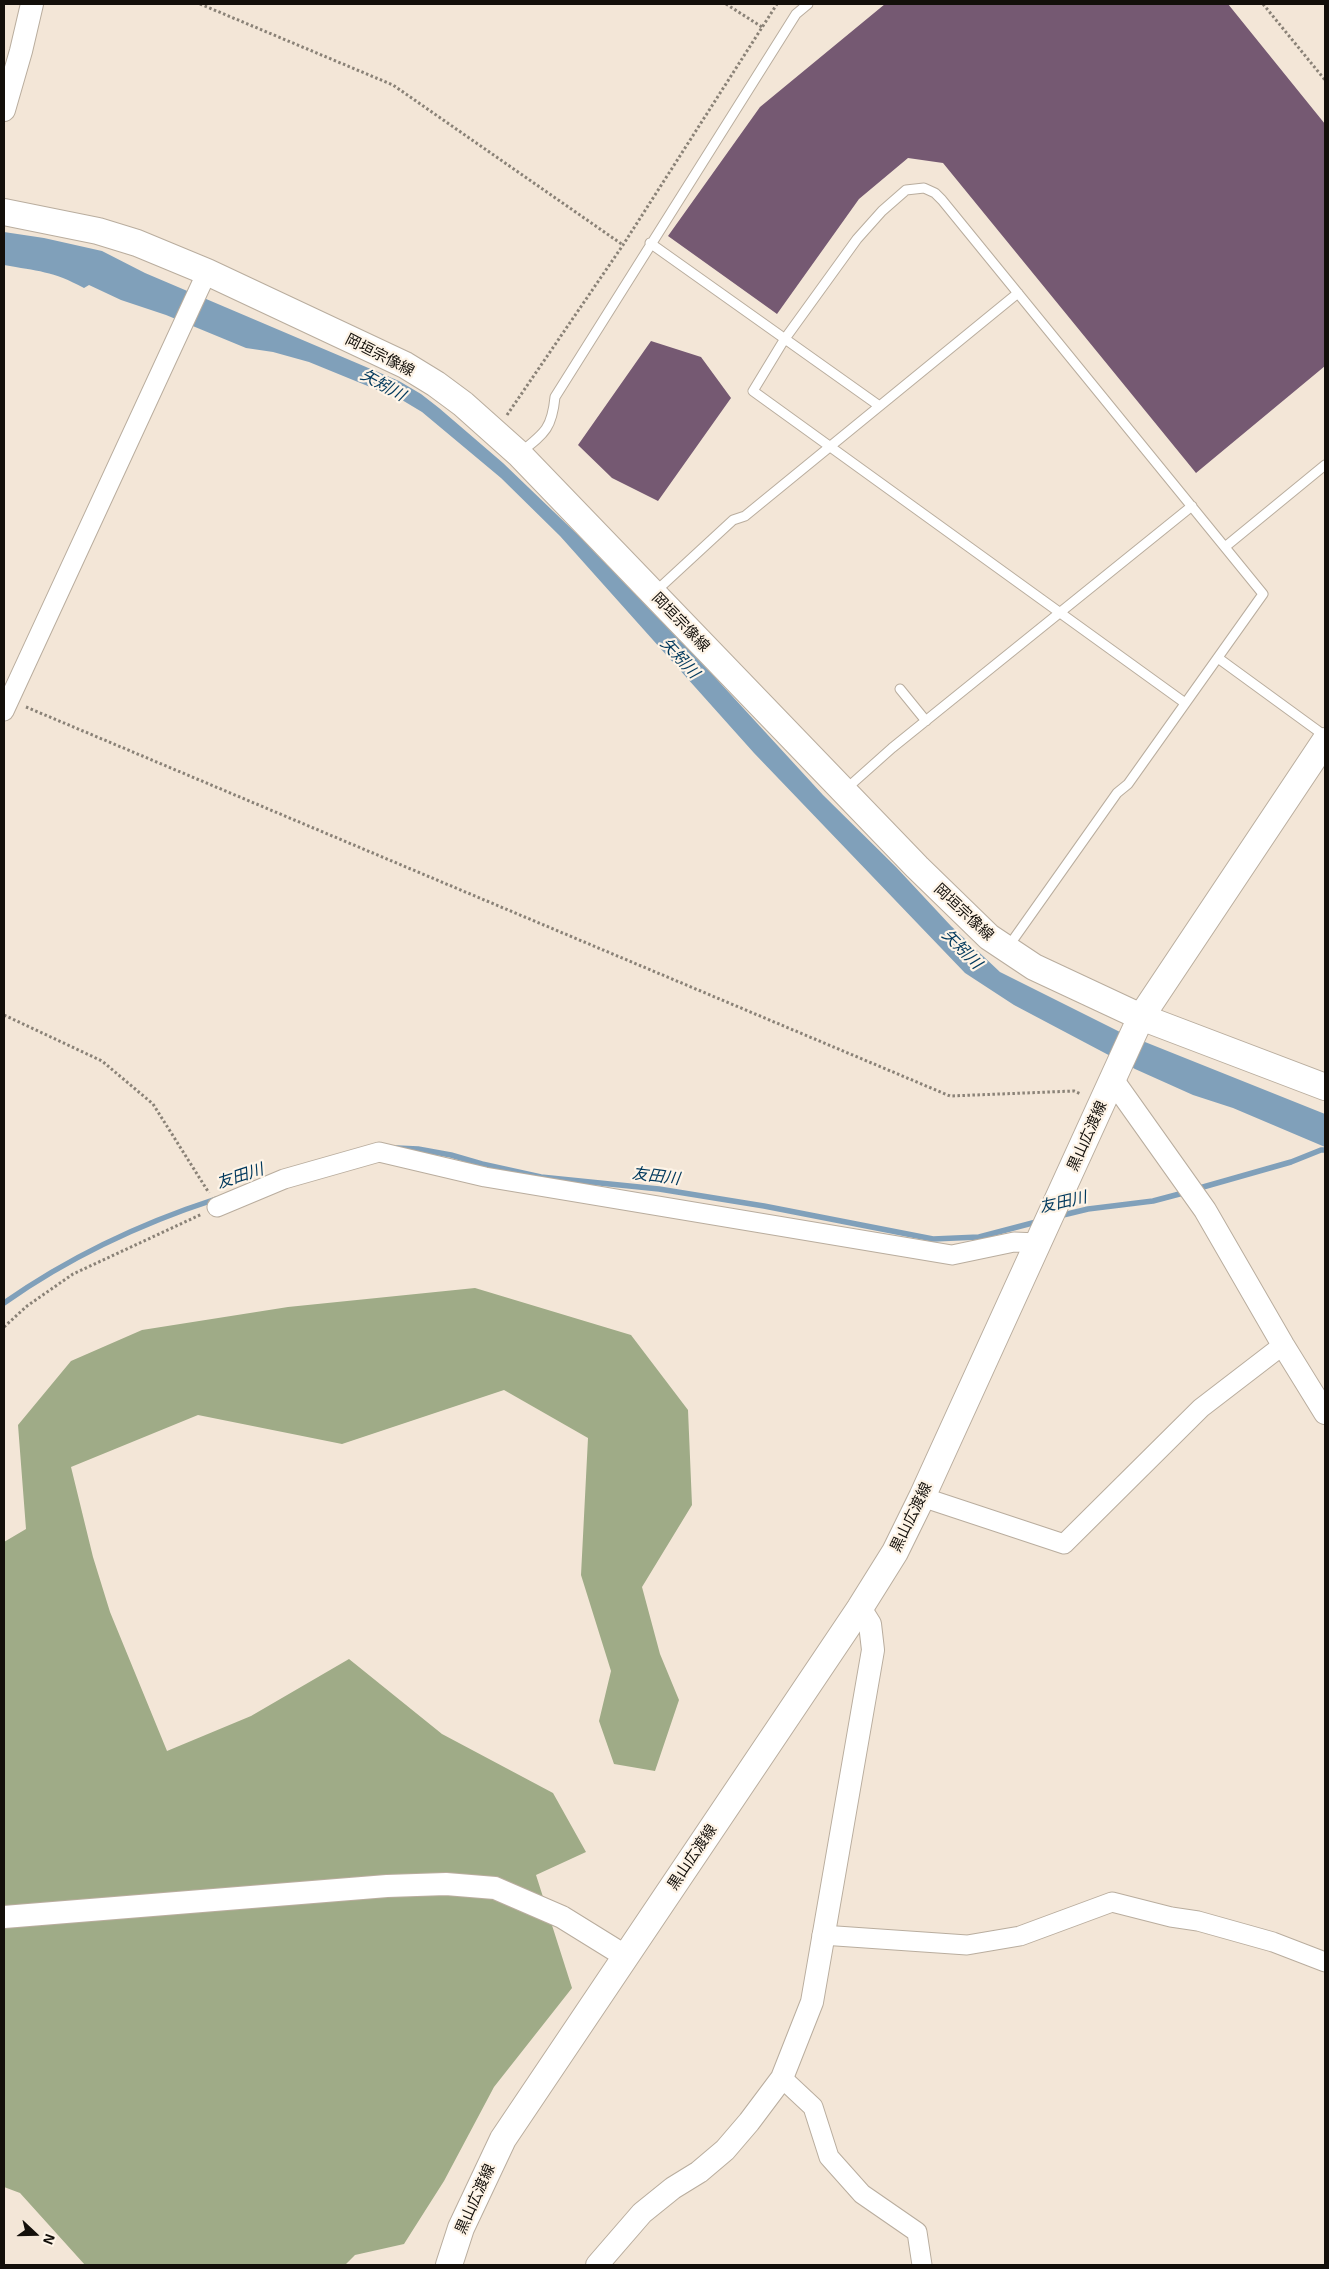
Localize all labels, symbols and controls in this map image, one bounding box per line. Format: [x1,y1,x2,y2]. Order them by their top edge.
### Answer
street label: 岡垣宗像線 [343,330,417,380]
water label: 矢矧川 [357,365,409,405]
street label: 岡垣宗像線 [648,589,714,655]
water label: 矢矧川 [657,634,703,682]
street label: 岡垣宗像線 [930,880,998,944]
water label: 矢矧川 [938,925,986,973]
street label: 黒山広渡線 [1064,1098,1110,1174]
water label: 友田川 [214,1159,266,1193]
water label: 友田川 [631,1164,681,1188]
water label: 友田川 [1037,1187,1089,1217]
street label: 黒山広渡線 [886,1479,936,1555]
street label: 黒山広渡線 [664,1821,720,1893]
street label: 黒山広渡線 [452,2161,498,2237]
north arrow [10,2209,60,2259]
text: N [40,2232,59,2247]

